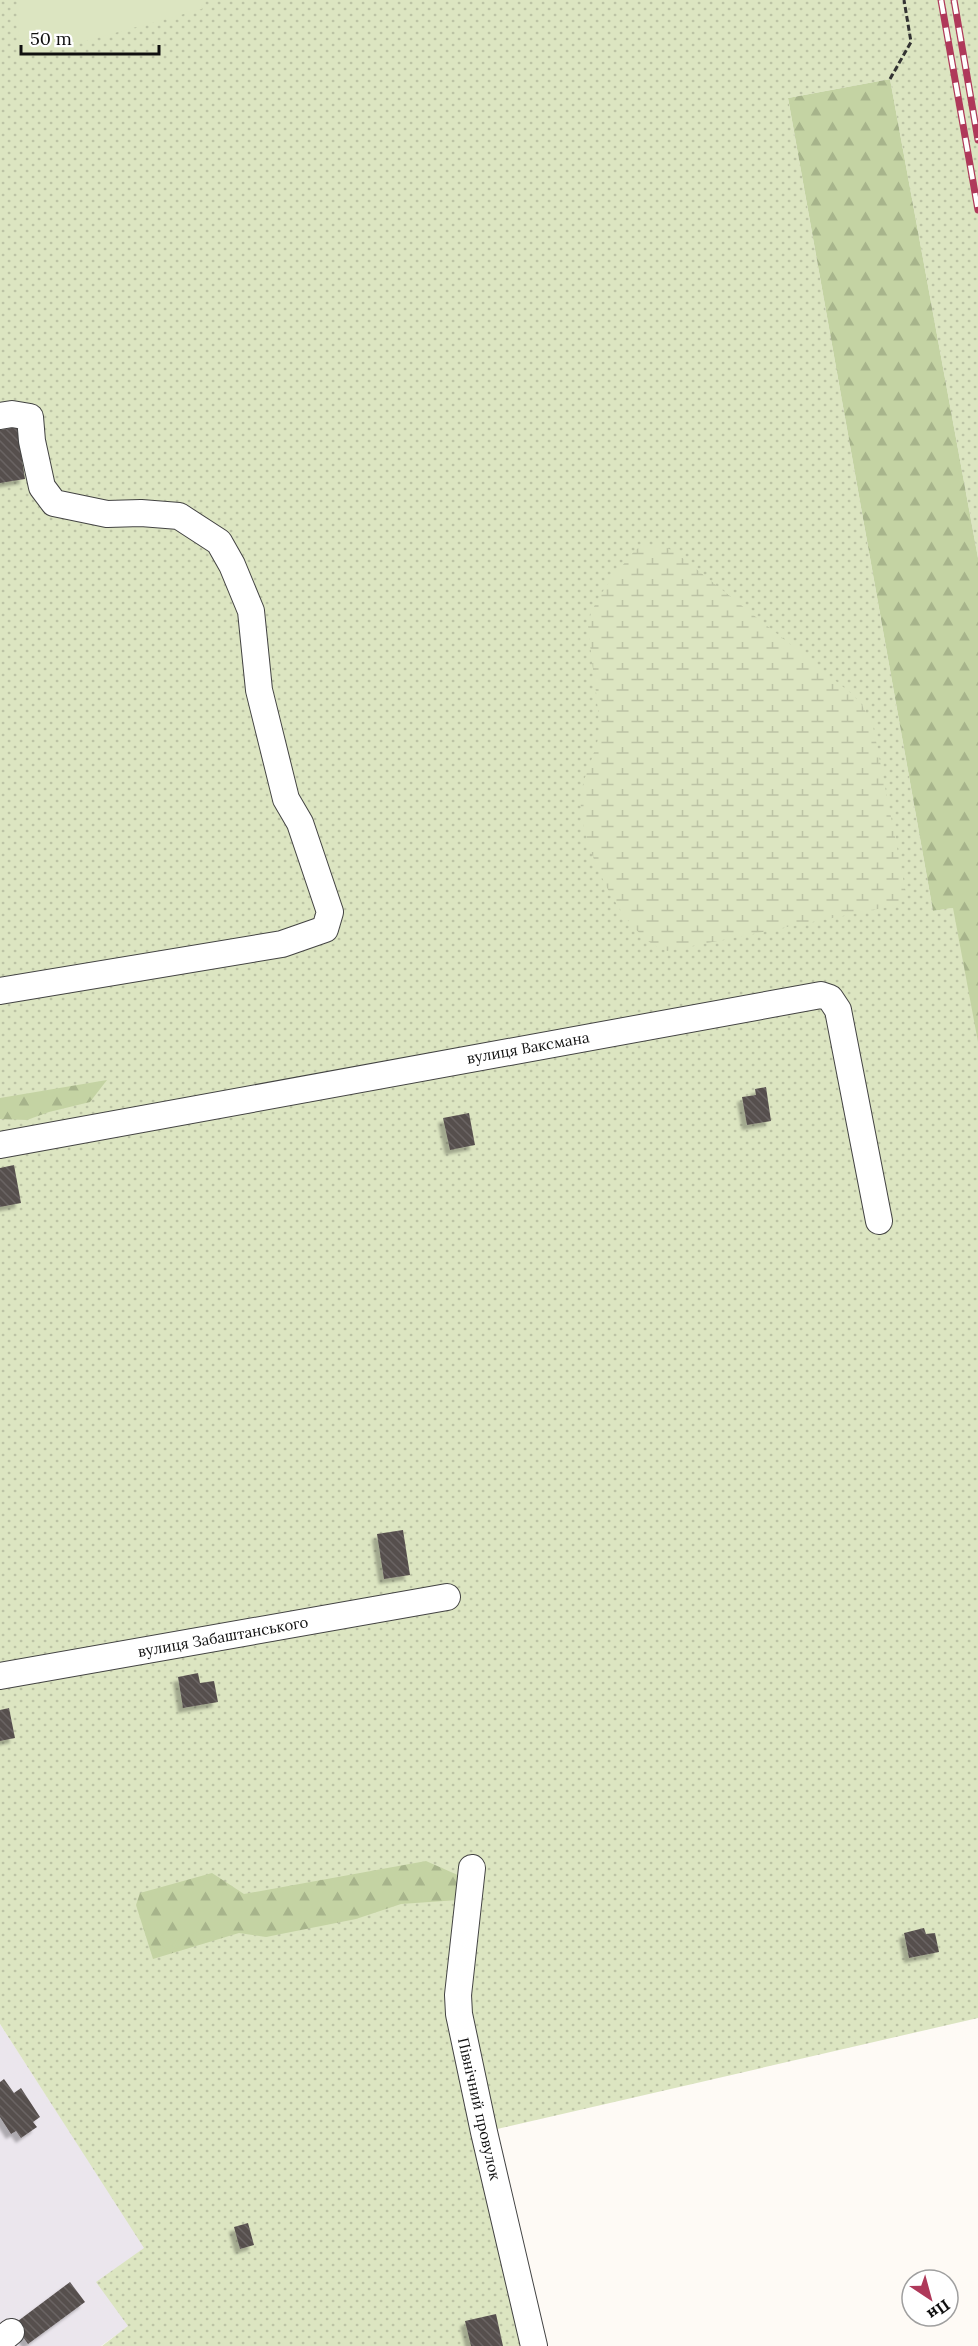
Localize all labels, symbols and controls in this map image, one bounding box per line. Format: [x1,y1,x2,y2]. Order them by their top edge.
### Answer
scale bar [21,18,159,56]
text: 50 m [30,27,72,50]
street label: вулиця Ваксмана [465,1027,591,1068]
street label: вулиця Забаштанського [136,1612,310,1661]
street label: Північний провулок [454,2036,505,2182]
north arrow [900,2268,960,2328]
text: Пн [924,2295,954,2325]

